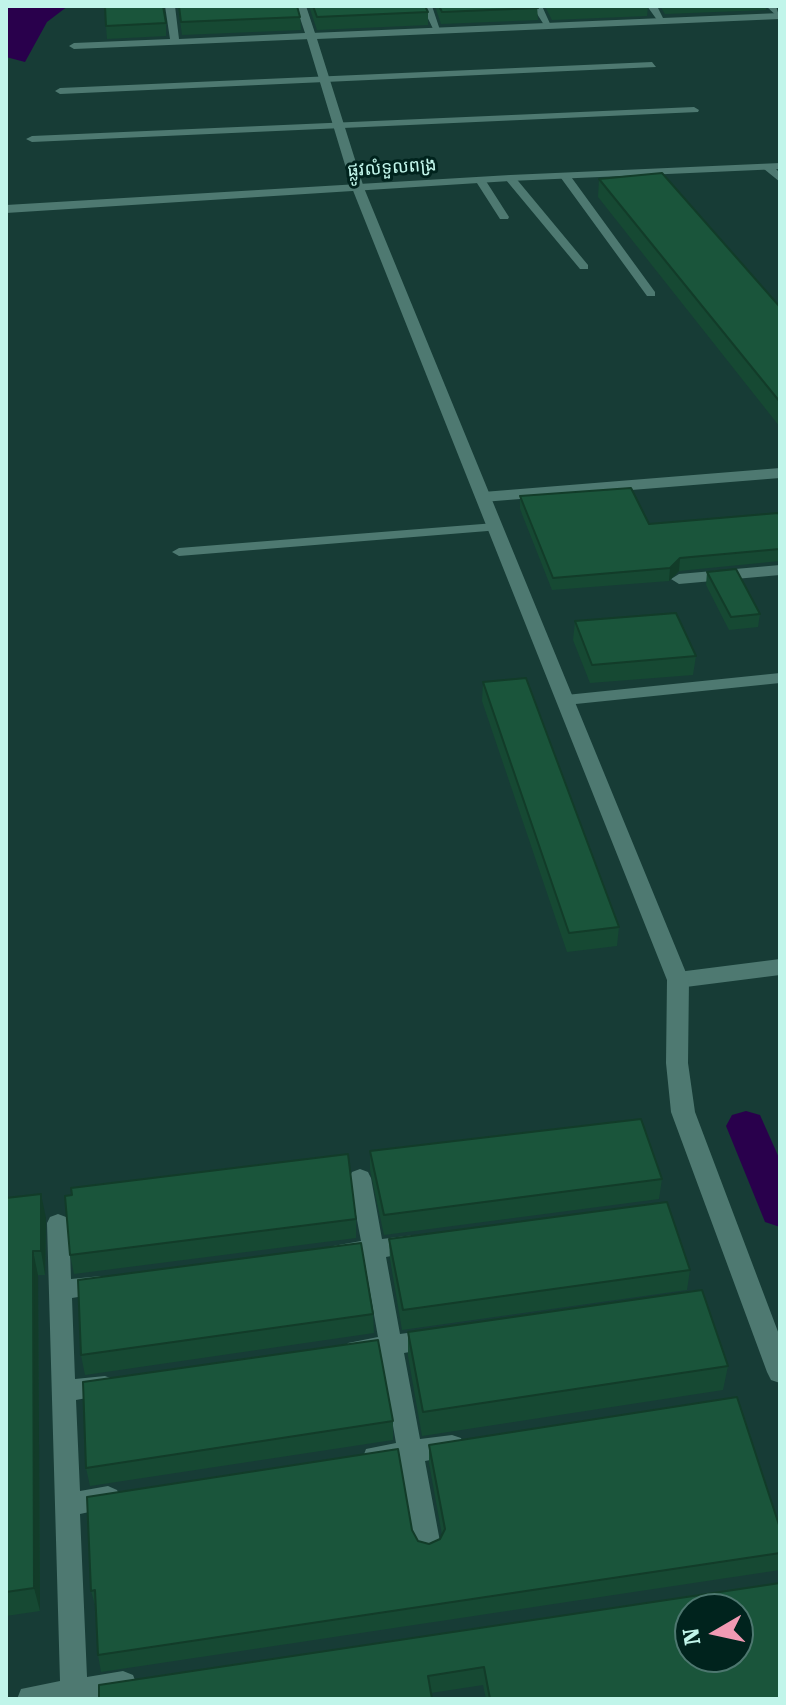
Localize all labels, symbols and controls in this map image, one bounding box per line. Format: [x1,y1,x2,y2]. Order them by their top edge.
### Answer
street label: ផ្លូវលំទួលពង្រ [347,154,437,182]
north arrow [674,1593,754,1673]
text: N [678,1626,705,1647]

